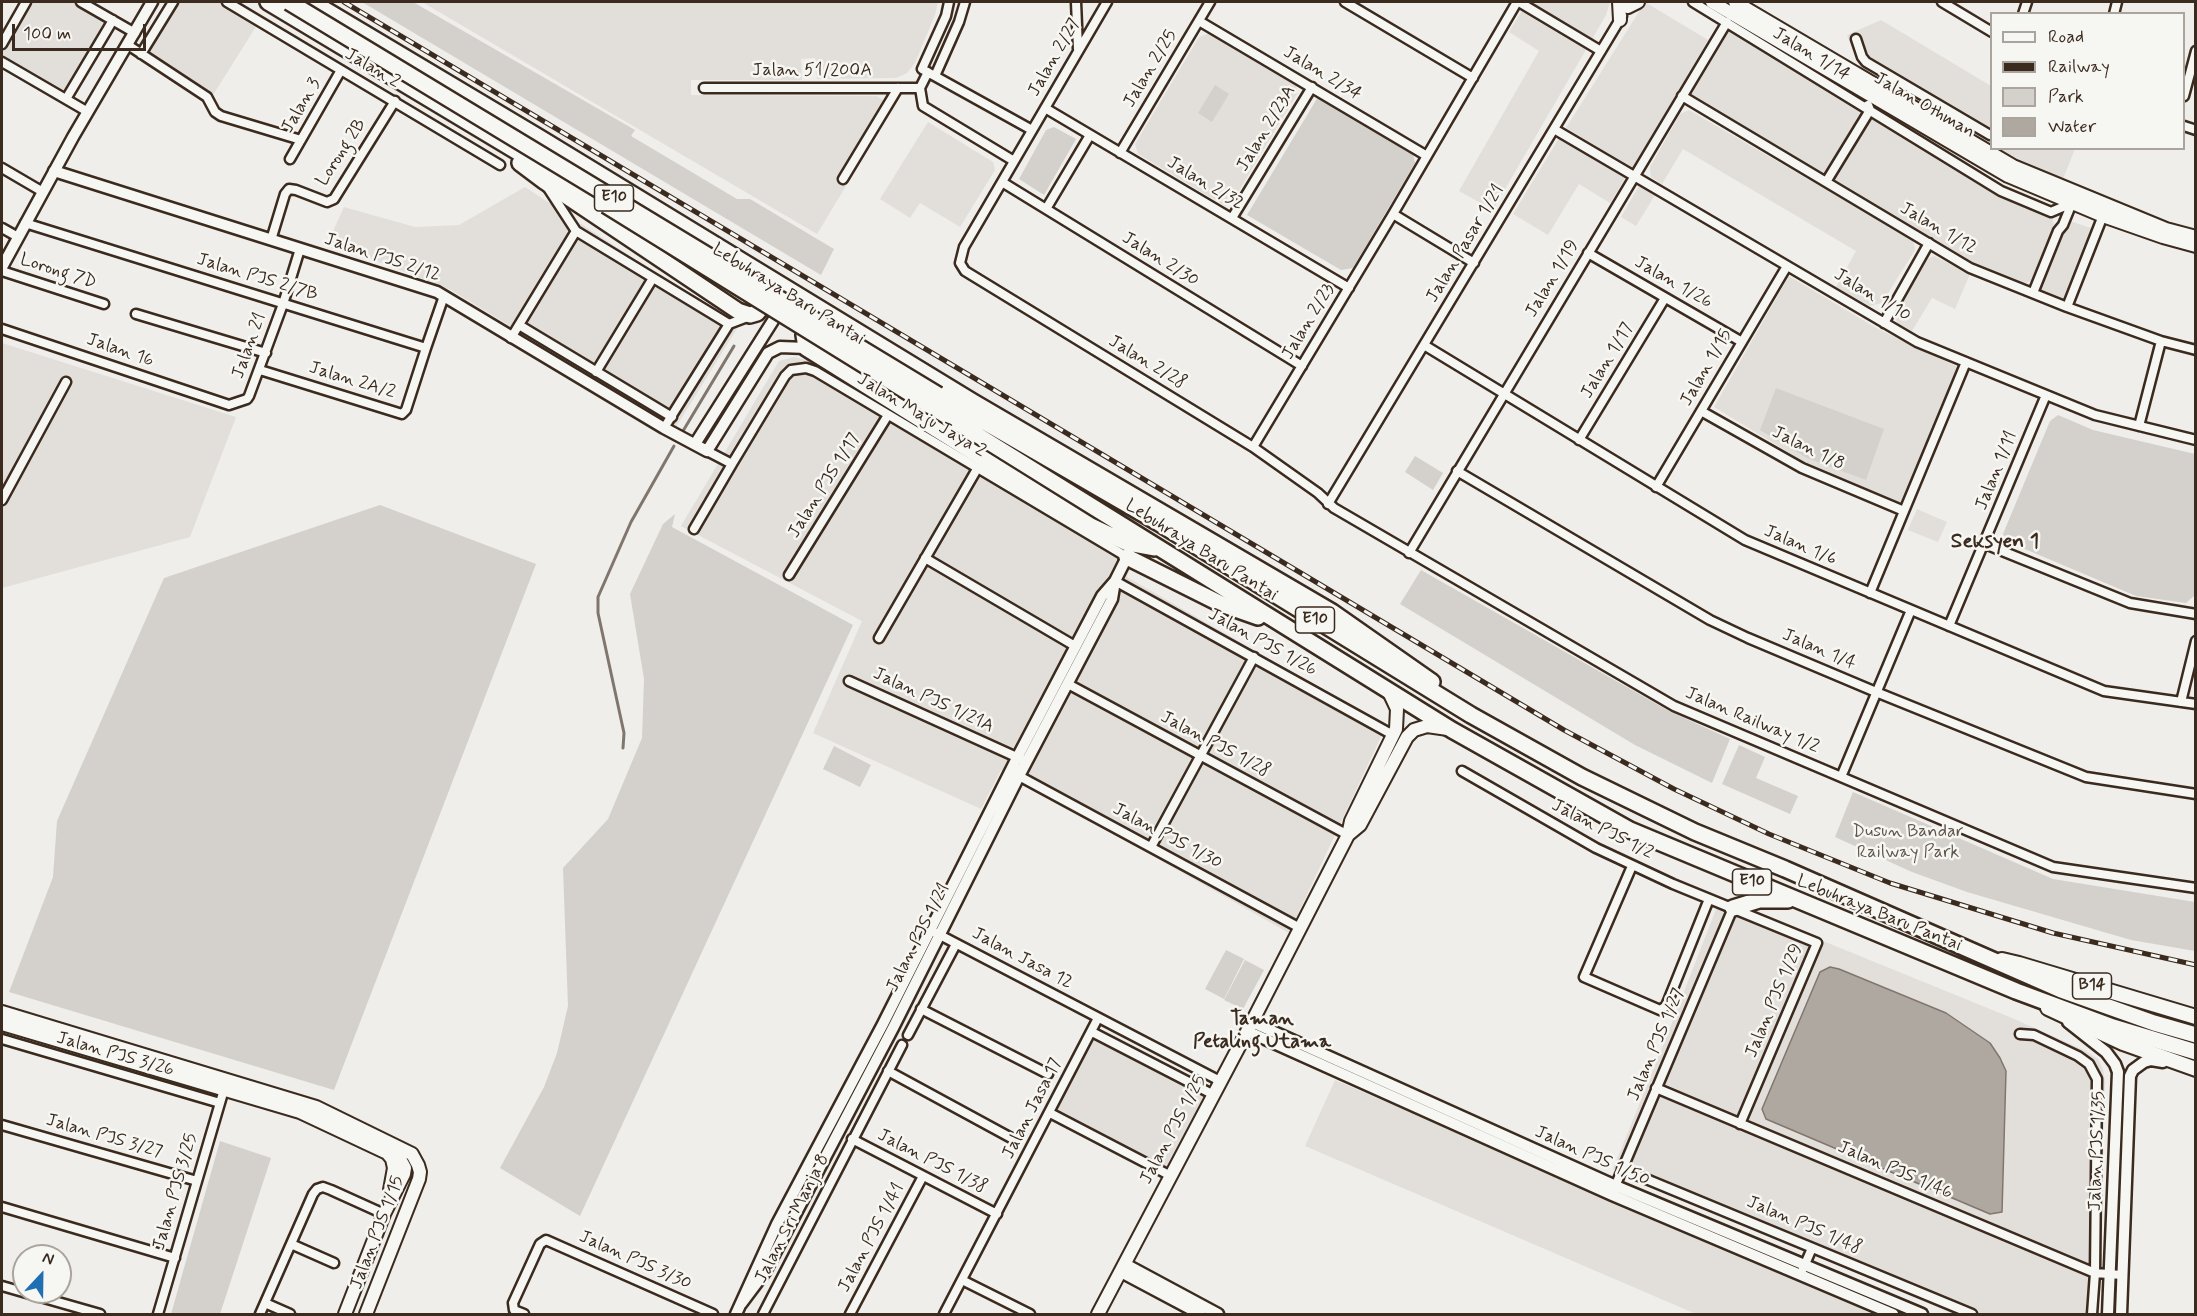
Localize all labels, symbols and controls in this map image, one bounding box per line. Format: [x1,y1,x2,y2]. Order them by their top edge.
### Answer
scale bar [15,12,148,50]
legend [1990,12,2185,150]
street label: Jalan 2/27 [1024,15,1086,101]
text: 100 m [23,22,71,46]
street label: Jalan 1/14 [1768,23,1854,87]
text: Road [2048,25,2084,49]
street label: Jalan 2/25 [1119,26,1183,112]
street label: Jalan 2/34 [1279,42,1365,106]
street label: Jalan 2 [340,44,404,94]
text: Railway [2048,55,2110,79]
street label: Jalan 51/200A [752,60,872,82]
street label: Jalan Othman [1870,68,1978,144]
street label: Jalan 3 [278,75,326,137]
street label: Jalan 2/23A [1233,82,1301,176]
text: Park [2048,85,2084,109]
street label: Lorong 2B [312,115,372,191]
text: Water [2048,115,2096,139]
street label: Jalan 2/32 [1163,153,1247,215]
street label: Jalan Pasar 1/21 [1422,181,1510,307]
road number: E10 [594,185,634,211]
street label: Jalan 1/12 [1896,198,1980,260]
street label: Jalan 2/30 [1117,228,1203,292]
street label: Jalan PJS 2/12 [321,229,443,287]
street label: Jalan 1/19 [1521,236,1585,322]
street label: Lebuhraya Baru Pantai [708,239,868,351]
street label: Jalan PJS 2/7B [194,249,320,307]
street label: Lorong 7D [17,250,99,294]
street label: Jalan 1/26 [1630,252,1716,314]
street label: Jalan 1/10 [1830,265,1914,327]
street label: Jalan 2/23 [1278,280,1340,364]
street label: Jalan 21 [228,310,272,382]
street label: Jalan 1/17 [1577,319,1639,403]
street label: Jalan 1/15 [1676,326,1738,410]
street label: Jalan 16 [84,329,156,373]
street label: Jalan 2/28 [1104,331,1190,395]
street label: Jalan 2A/2 [306,358,398,404]
street label: Jalan Maju Jaya 2 [853,369,989,463]
street label: Jalan 1/8 [1768,422,1848,476]
street label: Jalan 1/11 [1971,428,2023,514]
street label: Jalan PJS 1/17 [784,430,866,542]
street label: Lebuhraya Baru Pantai [1121,495,1281,607]
street label: Jalan 1/6 [1760,521,1840,571]
district label: Seksyen 1 [1951,530,2039,556]
street label: Jalan PJS 1/26 [1204,604,1320,682]
road number: E10 [1296,607,1334,633]
street label: Jalan 1/4 [1779,625,1859,675]
street label: Jalan PJS 1/21A [869,664,997,738]
street label: Jalan Railway 1/2 [1682,683,1822,759]
street label: Jalan PJS 1/28 [1157,707,1273,783]
street label: Jalan PJS 1/2 [1548,795,1656,865]
street label: Jalan PJS 1/30 [1109,799,1225,875]
park label: Dusun Bandar Railway Park [1852,821,1964,864]
road number: E10 [1732,869,1772,895]
street label: Lebuhraya Baru Pantai [1793,871,1965,957]
street label: Jalan PJS 1/21 [882,880,956,996]
street label: Jalan Jasa 12 [968,923,1076,995]
street label: Jalan PJS 1/29 [1741,941,1809,1061]
road number: B14 [2072,973,2112,999]
street label: Jalan PJS 1/27 [1624,985,1690,1105]
district label: Taman Petaling Utama [1193,1008,1331,1055]
street label: Jalan PJS 3/26 [54,1028,176,1082]
street label: Jalan Jasa 17 [998,1055,1068,1163]
street label: Jalan PJS 1/25 [1136,1072,1212,1188]
street label: Jalan PJS 1/35 [2085,1091,2111,1211]
street label: Jalan PJS 3/27 [43,1110,165,1164]
street label: Jalan PJS 1/50 [1531,1122,1653,1192]
street label: Jalan PJS 1/38 [873,1125,991,1199]
street label: Jalan PJS 3/25 [149,1131,203,1253]
street label: Jalan PJS 1/46 [1834,1137,1956,1205]
street label: Jalan Sri Manja 8 [751,1151,835,1287]
street label: Jalan PJS 1/15 [346,1173,410,1293]
street label: Jalan PJS 1/41 [834,1180,910,1296]
street label: Jalan PJS 1/48 [1743,1192,1865,1260]
street label: Jalan PJS 3/30 [575,1227,695,1295]
north arrow [12,1244,72,1304]
text: N [39,1247,57,1270]

